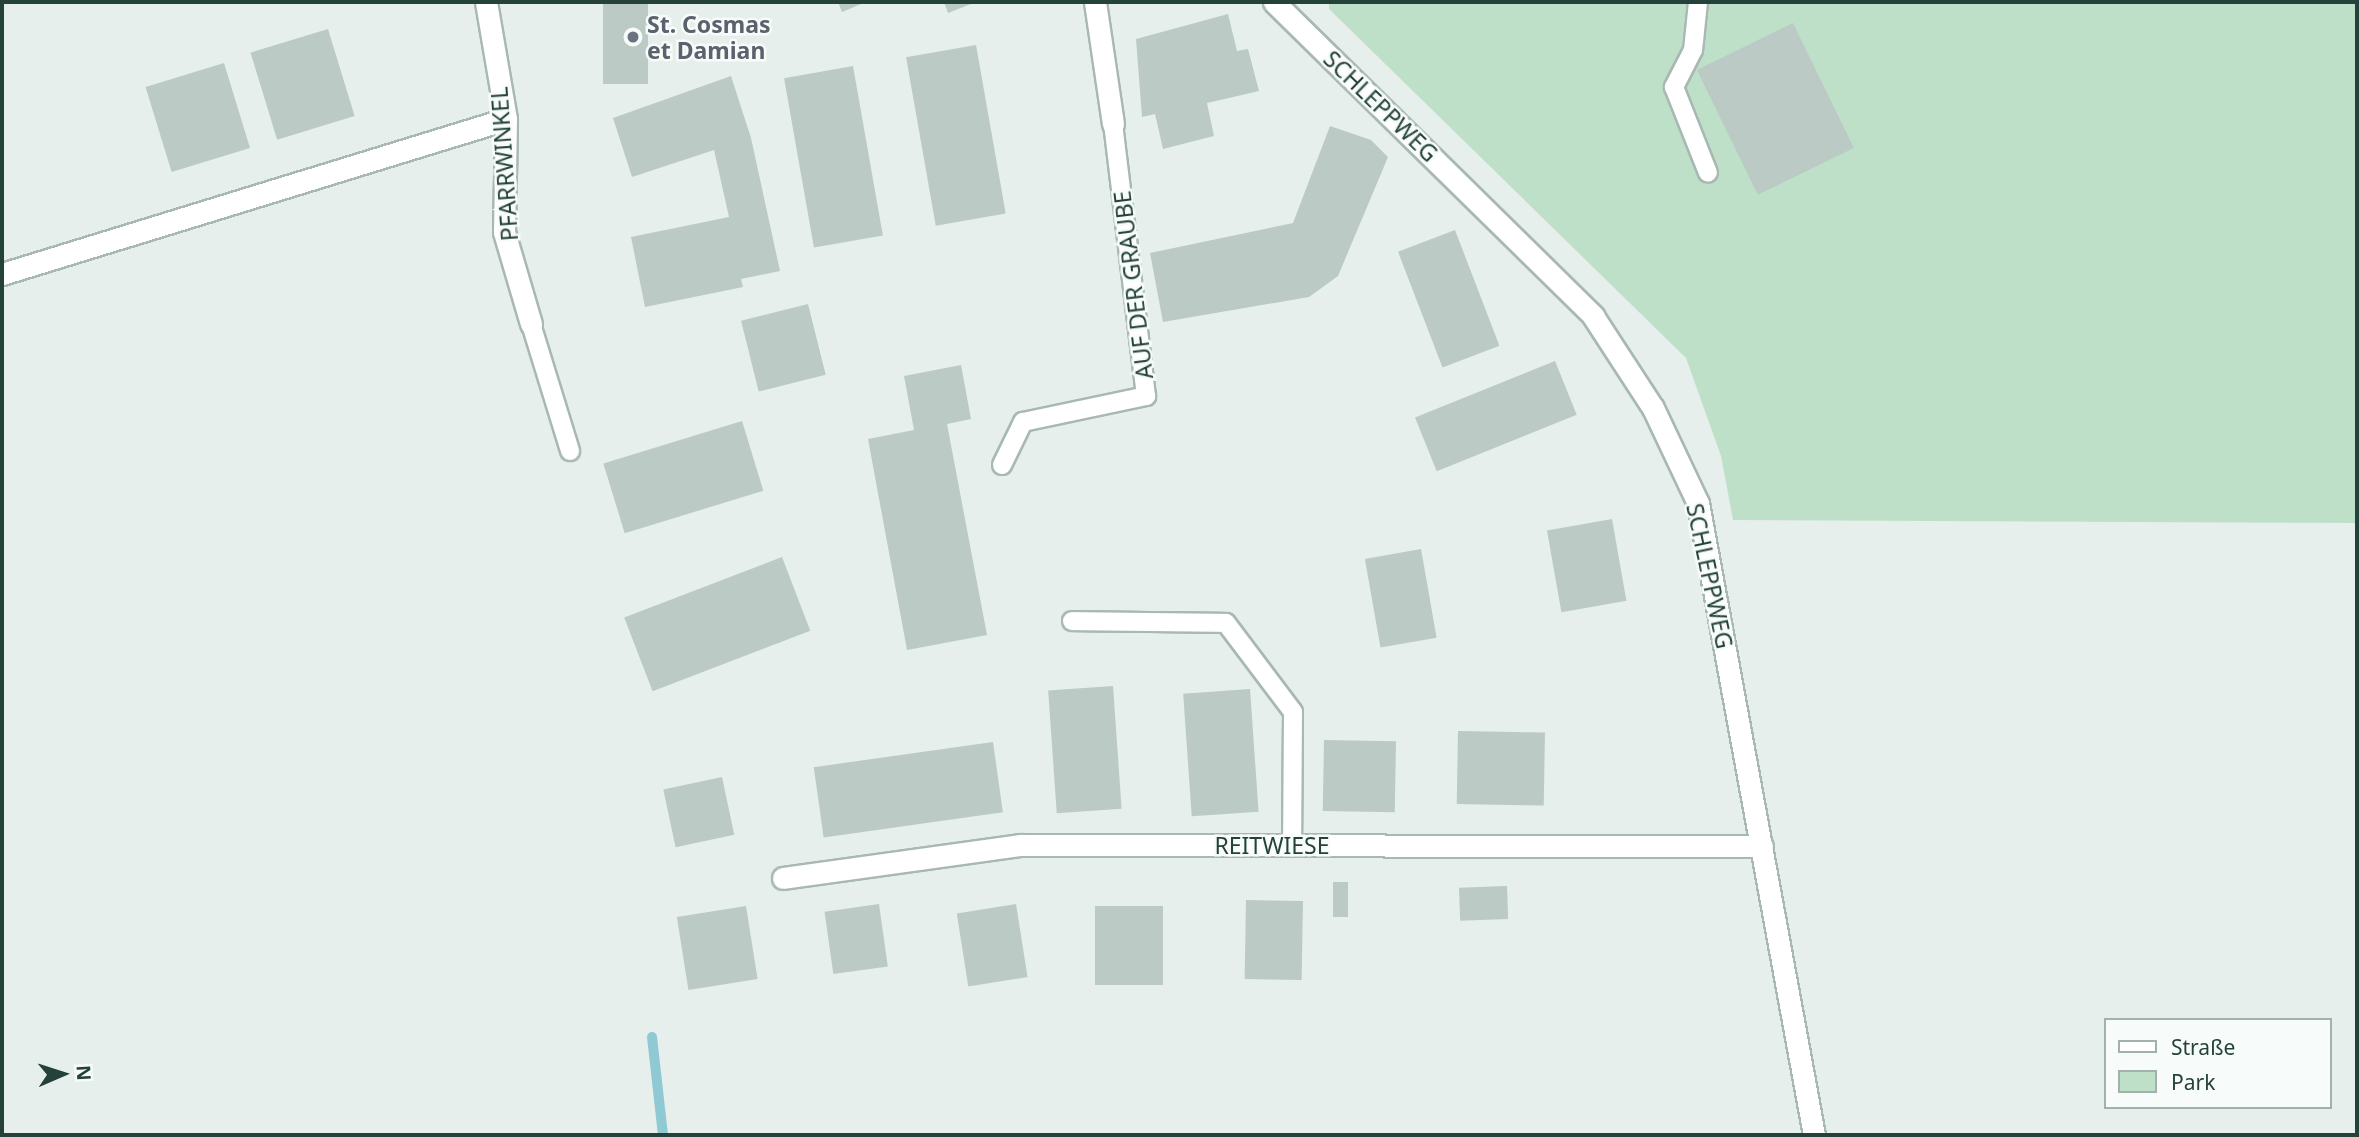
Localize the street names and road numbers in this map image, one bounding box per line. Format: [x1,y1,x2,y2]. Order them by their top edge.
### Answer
street label: SCHLEPPWEG [1318,45,1444,167]
street label: PFARRWINKEL [485,86,523,242]
street label: AUF DER GRAUBE [1108,189,1158,381]
street label: SCHLEPPWEG [1681,501,1739,651]
street label: REITWIESE [1214,831,1330,859]

